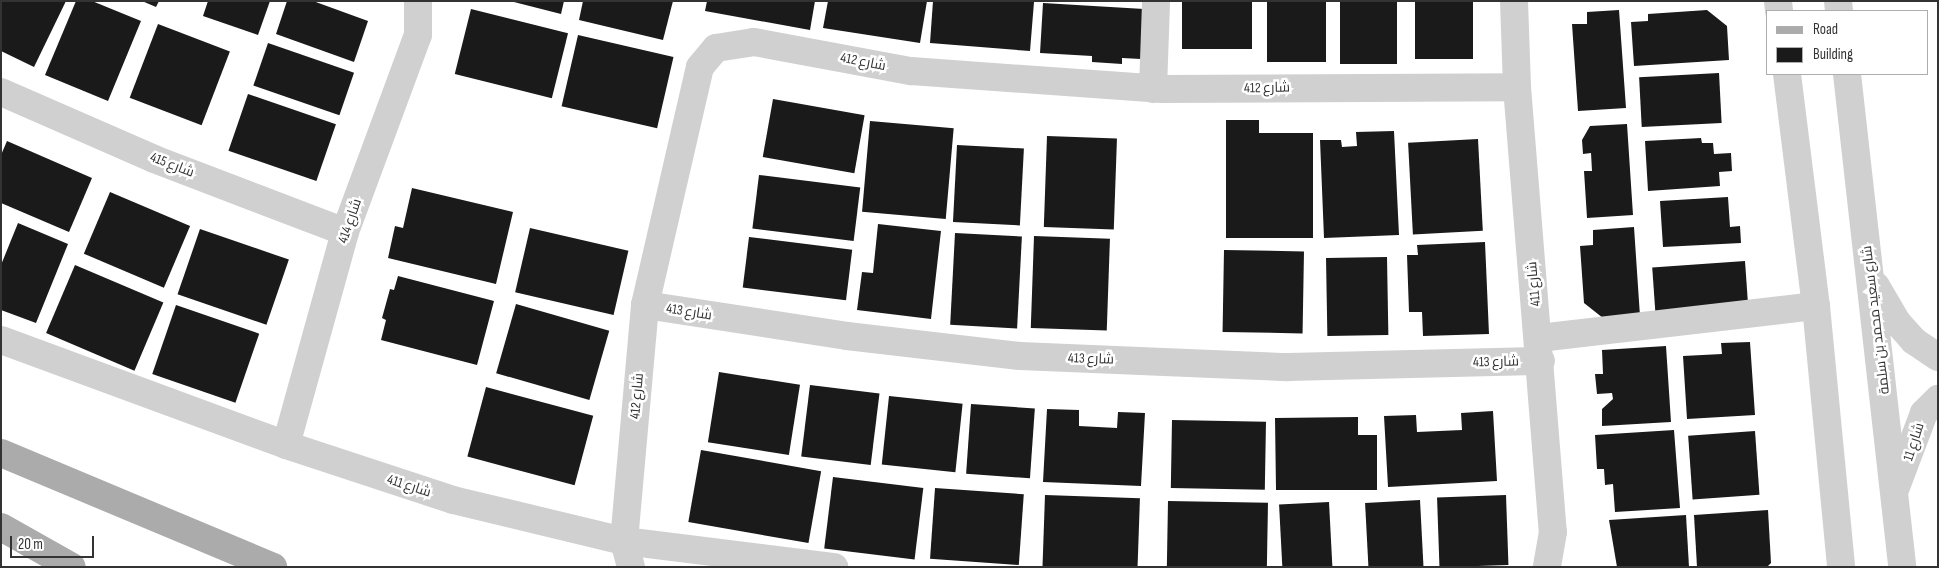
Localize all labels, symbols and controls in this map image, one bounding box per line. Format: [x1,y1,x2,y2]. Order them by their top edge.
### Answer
legend [1766,10,1929,75]
text: Road [1813,20,1838,39]
text: Building [1813,45,1853,64]
street label: شارع 412 [839,49,887,75]
street label: شارع 412 [1244,79,1290,97]
street label: شارع 415 [148,149,196,181]
street label: شارع 414 [335,197,365,245]
street label: شارع سعيد محمد بن سلمة [1859,245,1893,395]
street label: شارع 411 [1524,261,1544,307]
street label: شارع 413 [665,300,713,324]
street label: شارع 413 [1068,350,1114,368]
street label: شارع 413 [1473,353,1519,371]
street label: شارع 412 [627,372,647,420]
street label: شارع 11 [1900,421,1928,463]
street label: شارع 411 [385,471,433,501]
scale bar [12,526,96,558]
text: 20 m [18,535,43,554]

